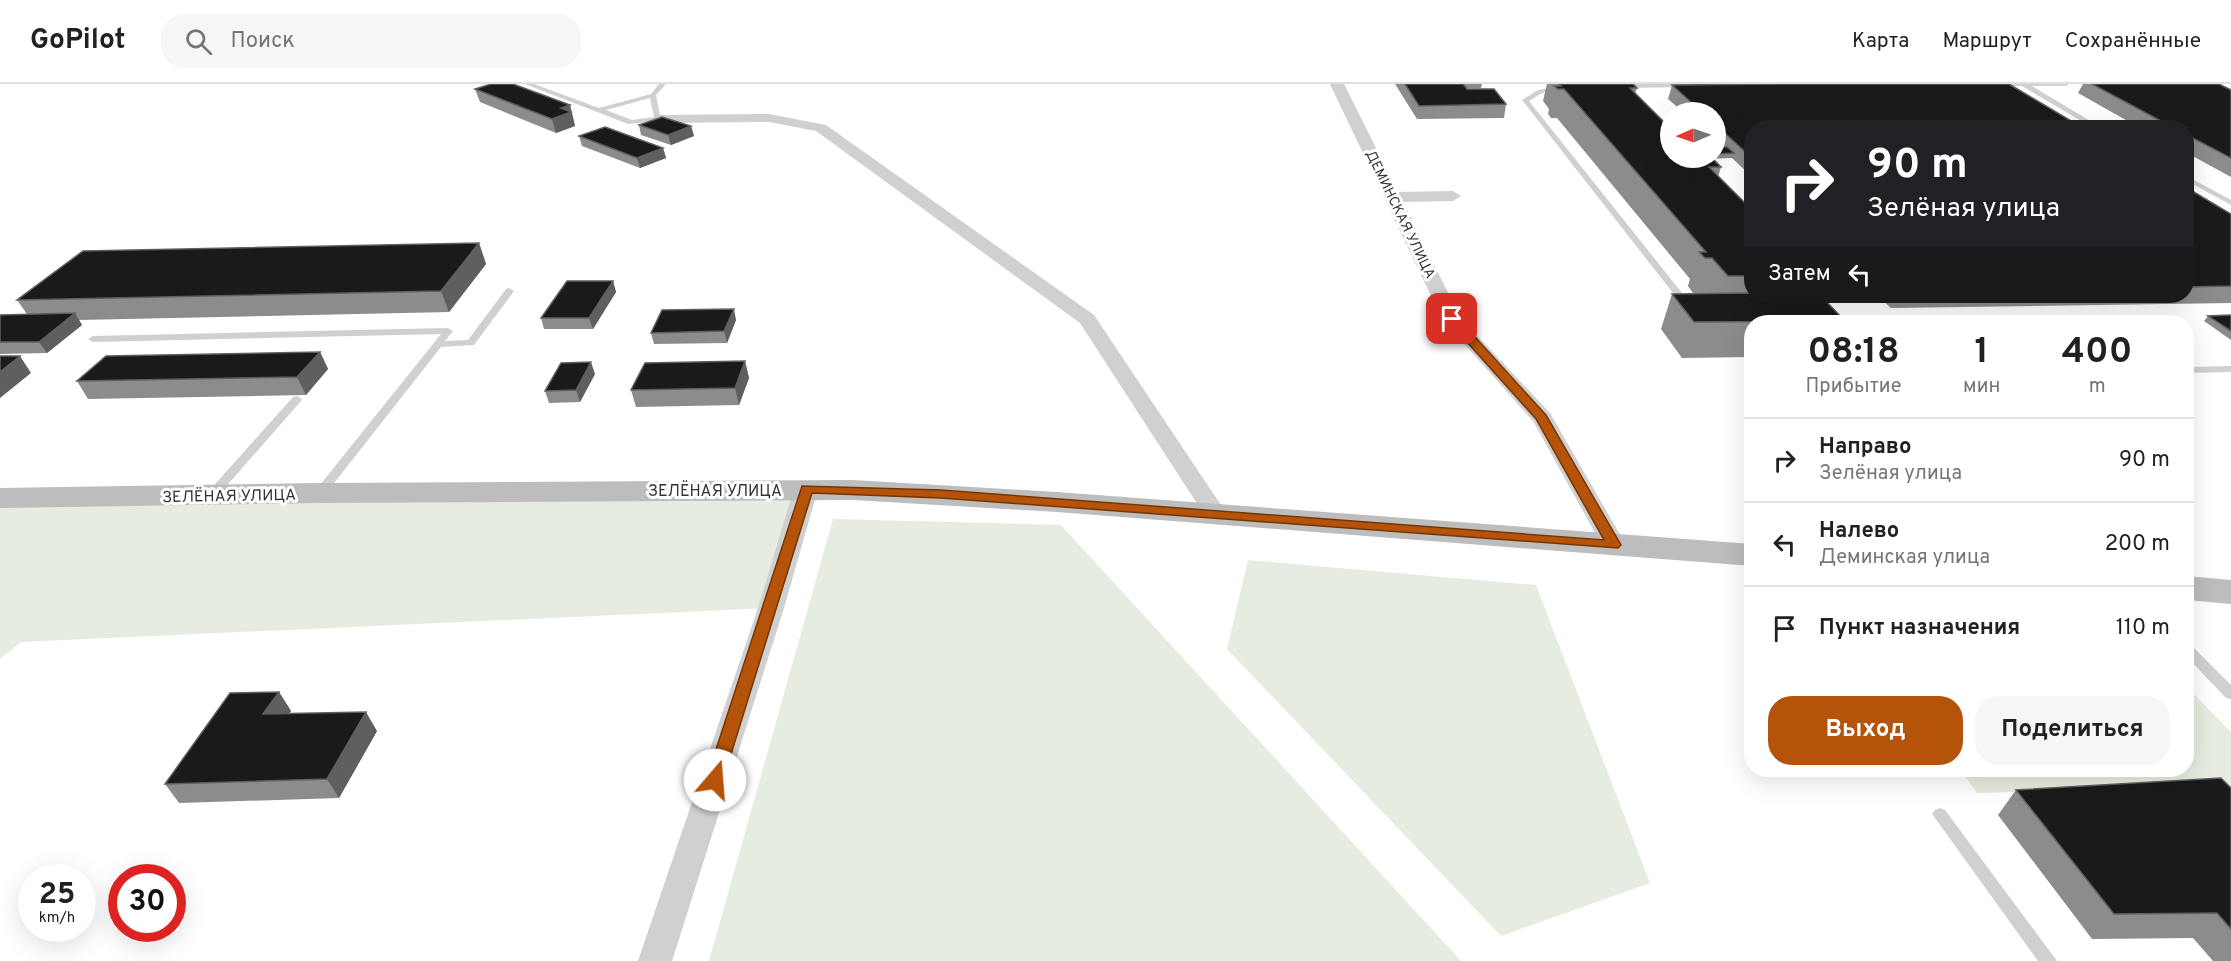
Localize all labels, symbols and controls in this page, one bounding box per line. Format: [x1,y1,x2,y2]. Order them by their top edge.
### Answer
search box [161,14,581,68]
text: GoPilot [30,23,125,59]
icon: search [182,25,215,58]
text: Поиск [230,28,295,55]
text: Карта [1852,28,1909,55]
text: Маршрут [1942,28,2032,55]
text: Сохранённые [2065,28,2201,55]
north arrow [1660,102,1726,168]
map controls [1660,102,1726,168]
text: 90 m [1867,140,1968,193]
icon: right [1768,144,1846,222]
street label: ДЕМИНСКАЯ УЛИЦА [1361,148,1438,282]
text: Зелёная улица [1867,192,2060,226]
icon: left [1843,258,1876,291]
text: Затем [1768,261,1831,288]
pin [1426,293,1477,344]
icon: arrive [1435,302,1468,335]
text: 08:18 [1807,330,1900,376]
text: 1 [1974,330,1989,376]
text: 400 [2062,330,2132,376]
text: Прибытие [1806,374,1901,400]
text: мин [1963,374,2000,400]
text: m [2089,374,2106,400]
text: Направо [1819,434,1911,461]
icon: right [1768,444,1801,477]
text: 90 m [2119,447,2170,474]
text: Зелёная улица [1819,461,1962,487]
street label: ЗЕЛЁНАЯ УЛИЦА [648,480,782,502]
street label: ЗЕЛЁНАЯ УЛИЦА [162,484,296,508]
text: Налево [1819,518,1899,545]
icon: left [1768,528,1801,561]
text: 200 m [2105,531,2170,558]
text: Деминская улица [1819,545,1990,571]
icon: arrive [1768,612,1801,645]
text: Пункт назначения [1819,615,2020,642]
text: 110 m [2116,615,2170,642]
button: Выход [1768,696,1963,765]
button: Поделиться [1975,696,2170,765]
position arrow [683,748,747,812]
speed limit sign: 30 [108,864,186,942]
text: 25 [39,877,75,914]
text: km/h [39,909,75,928]

